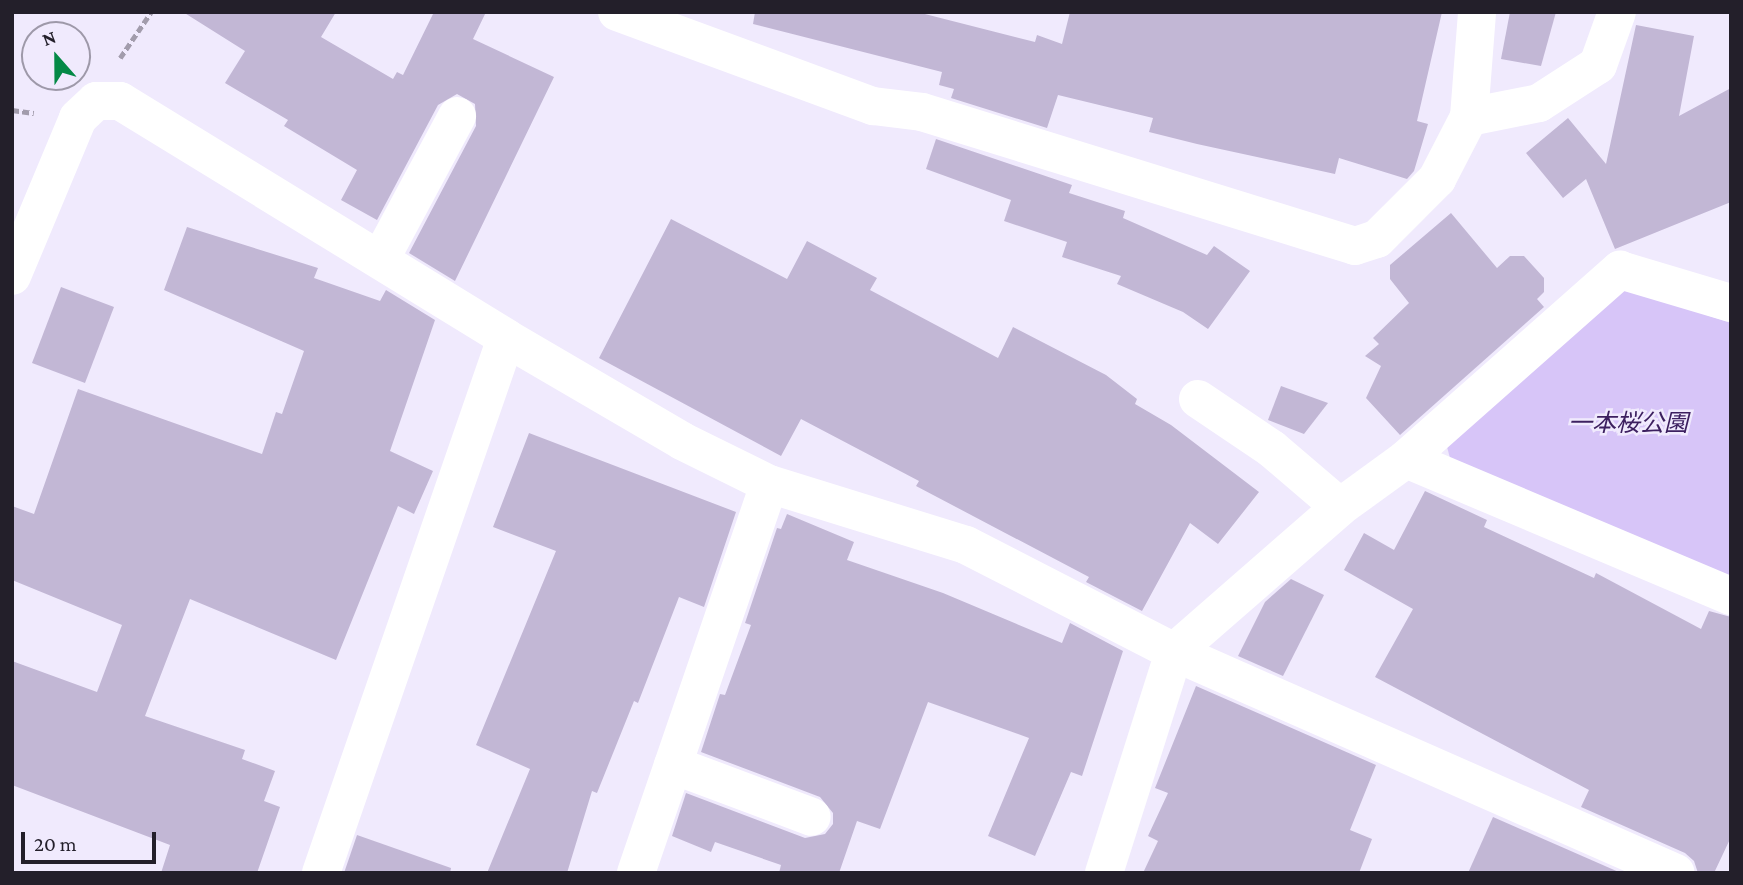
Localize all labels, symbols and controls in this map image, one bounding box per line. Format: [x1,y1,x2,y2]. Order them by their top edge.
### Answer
north arrow [21,21,91,91]
text: N [39,26,59,50]
park label: 一本桜公園 [1568,409,1688,437]
scale bar [24,818,159,862]
text: 20 m [34,832,77,856]

